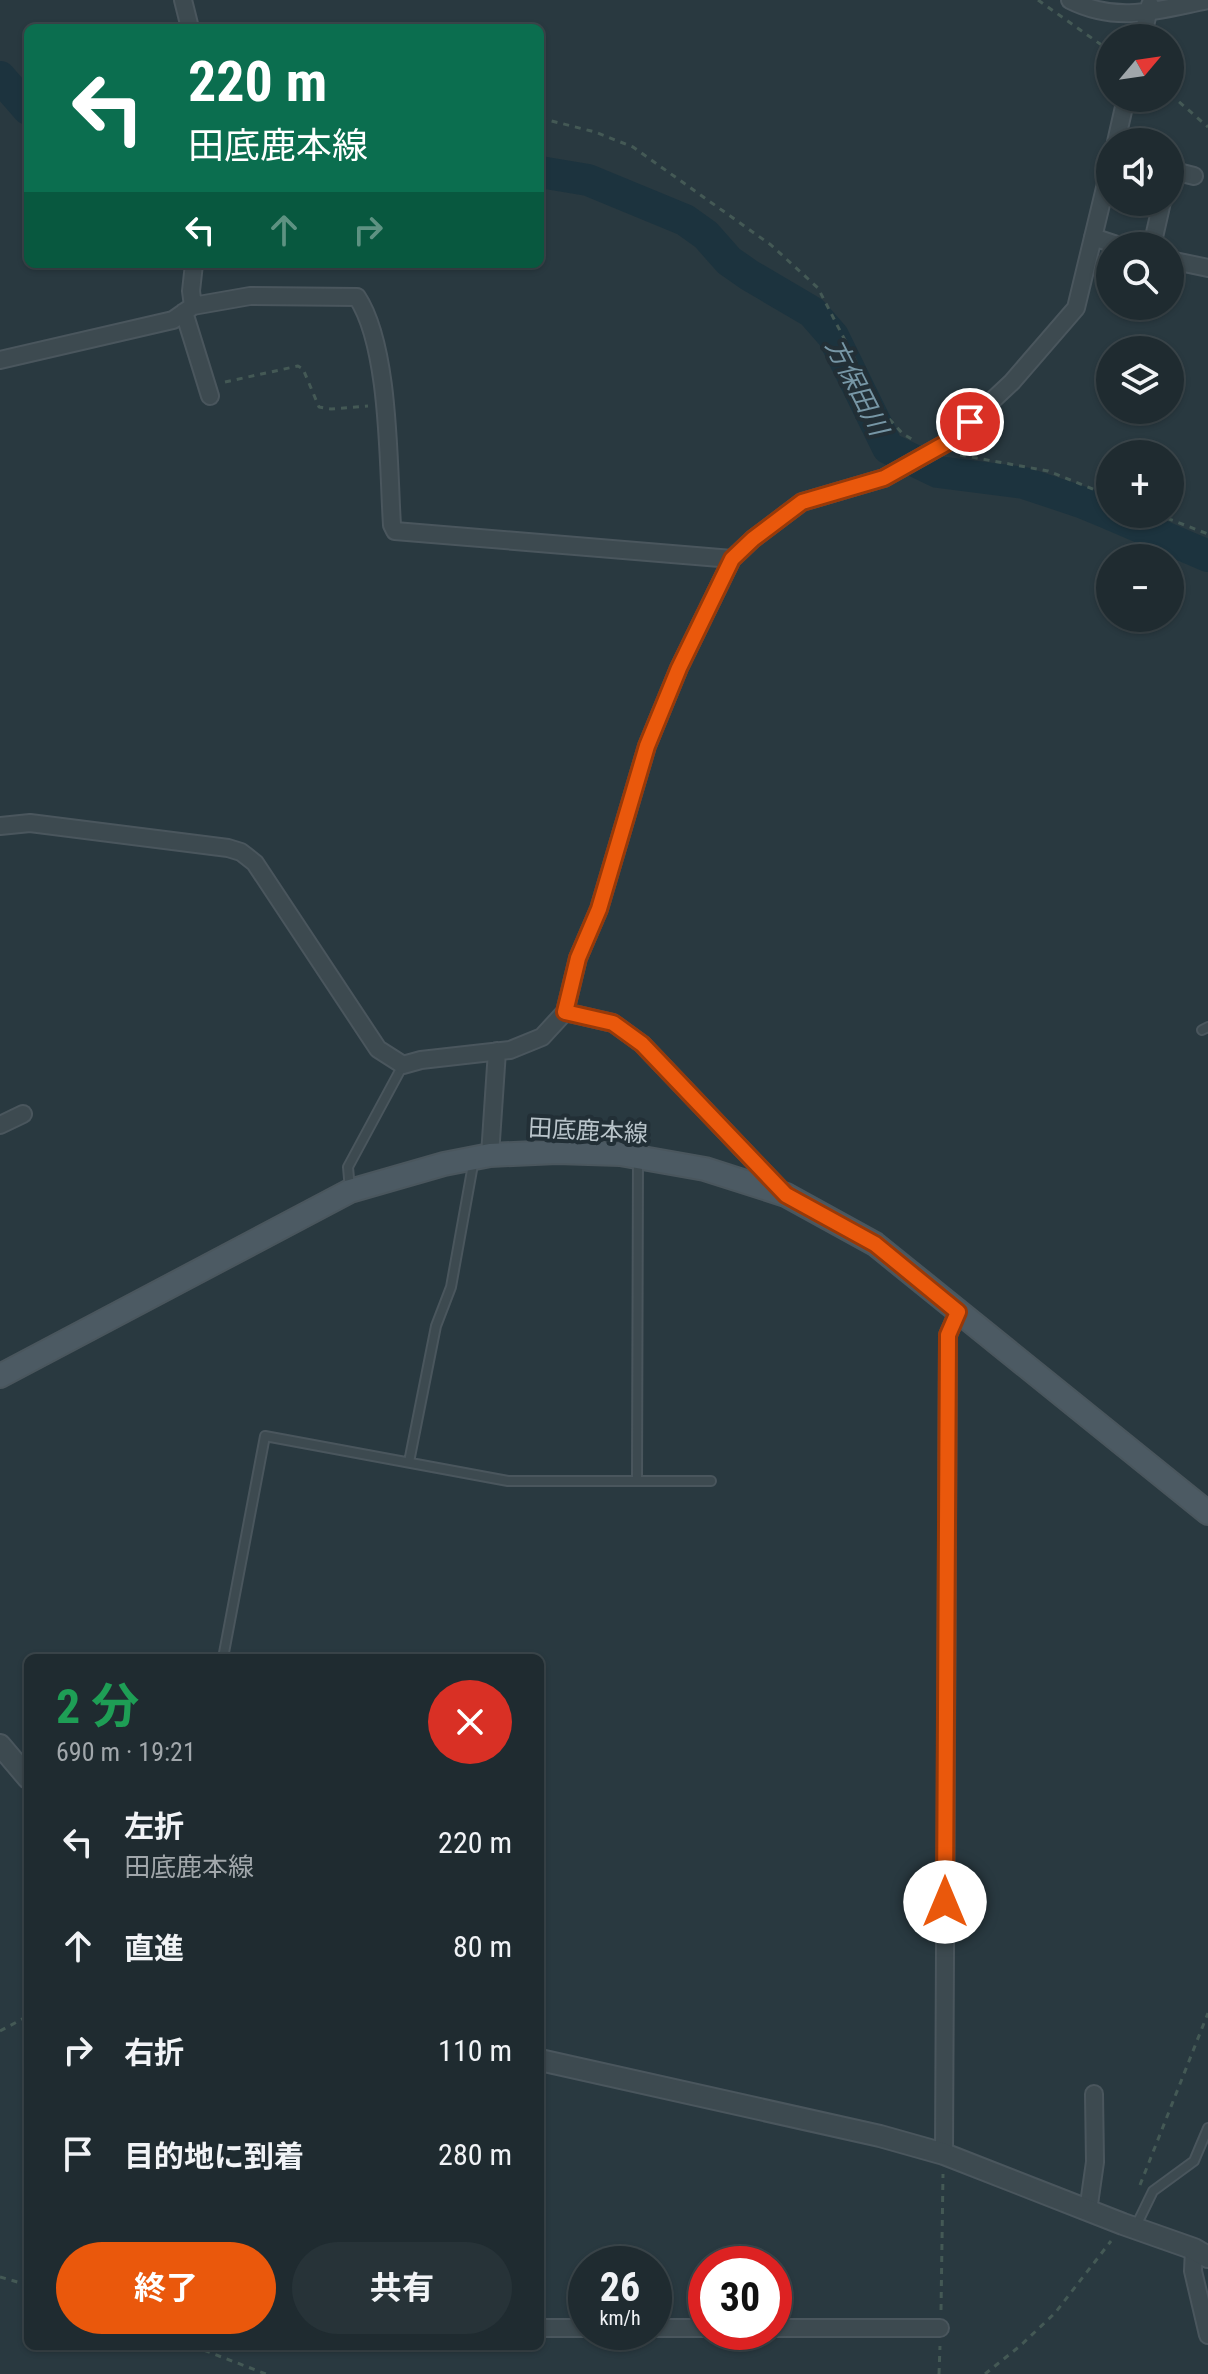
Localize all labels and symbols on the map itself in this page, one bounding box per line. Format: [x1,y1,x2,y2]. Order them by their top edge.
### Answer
north arrow [1096,24,1184,112]
water label: 方保田川 [820,334,895,443]
pin [936,388,1004,456]
street label: 田底鹿本線 [527,1114,649,1148]
position arrow [903,1860,987,1944]
speed limit sign: 30 [688,2246,792,2350]

